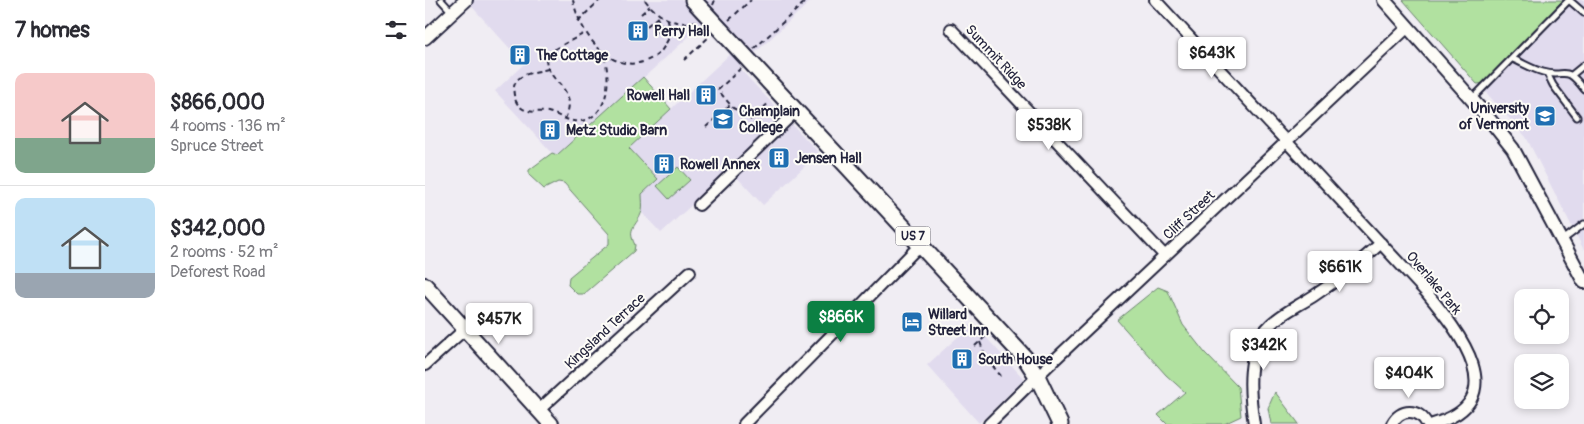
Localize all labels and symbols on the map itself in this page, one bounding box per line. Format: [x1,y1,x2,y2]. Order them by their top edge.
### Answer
building icon: Perry Hall [626,19,650,43]
street label: Summit Ridge [962,21,1030,93]
place label: Perry Hall [654,23,710,40]
pin: $643K [1177,36,1247,79]
building icon: The Cottage [508,43,532,67]
place label: The Cottage [535,47,609,64]
building icon: Rowell Hall [694,83,718,107]
place label: Rowell Hall [626,87,690,104]
place label: University of Vermont [1458,100,1529,133]
place label: Champlain College [739,103,800,136]
school or university icon: University of Vermont [1533,104,1557,128]
school or university icon: Champlain College [711,107,735,131]
pin: $538K [1014,108,1084,151]
building icon: Metz Studio Barn [538,118,562,142]
place label: Metz Studio Barn [566,122,667,139]
building icon: Jensen Hall [767,146,791,170]
place label: Jensen Hall [795,150,862,167]
building icon: Rowell Annex [652,152,676,176]
place label: Rowell Annex [680,156,760,173]
street label: Cliff Street [1160,187,1219,243]
road number: US 7 [895,227,931,246]
street label: Overlake Park [1403,248,1465,318]
pin: $661K [1305,250,1375,293]
street label: Kingsland Terrace [561,289,649,373]
pin: $866K [806,300,876,343]
pin: $457K [464,302,534,345]
place label: Willard Street Inn [928,306,989,339]
hotel icon: Willard Street Inn [900,310,924,334]
pin: $342K [1229,328,1299,371]
building icon: South House [950,347,974,371]
place label: South House [978,351,1054,368]
pin: $404K [1374,356,1444,399]

